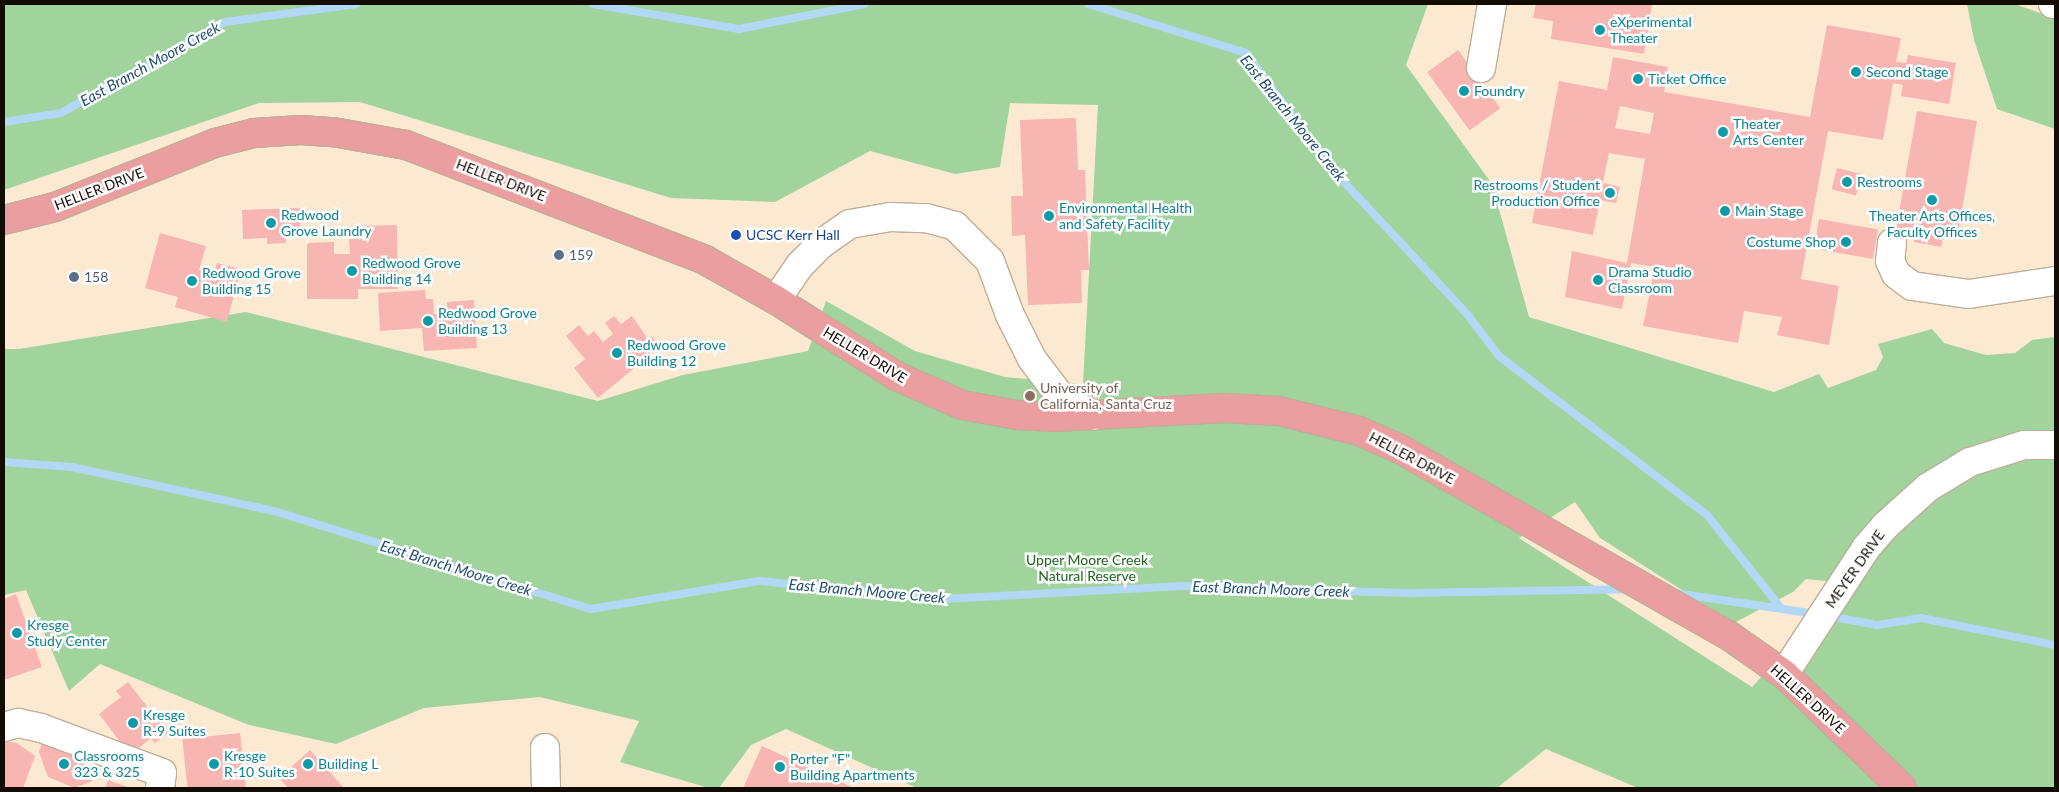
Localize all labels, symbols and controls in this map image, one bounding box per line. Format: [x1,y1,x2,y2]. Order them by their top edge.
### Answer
place label: eXperimental Theater [1610,14,1692,46]
water label: East Branch Moore Creek [77,18,223,110]
marker: eXperimental Theater [1594,24,1606,36]
water label: East Branch Moore Creek [1237,51,1349,185]
place label: Second Stage [1866,64,1948,80]
marker: Second Stage [1850,66,1862,78]
place label: Ticket Office [1648,71,1726,87]
marker: Ticket Office [1632,73,1644,85]
place label: Foundry [1474,83,1525,99]
marker: Foundry [1458,85,1470,97]
place label: Theater Arts Center [1733,116,1804,148]
marker: Theater Arts Center [1717,126,1729,138]
street label: HELLER DRIVE [454,155,548,205]
street label: HELLER DRIVE [52,164,146,214]
place label: Restrooms [1857,174,1922,190]
marker: Restrooms [1841,176,1853,188]
place label: Restrooms / Student Production Office [1473,177,1600,210]
marker: Restrooms / Student Production Office [1604,187,1616,199]
marker: Theater Arts Offices, Faculty Offices [1926,194,1938,206]
place label: Environmental Health and Safety Facility [1059,200,1192,232]
place label: Main Stage [1735,203,1803,219]
marker: Main Stage [1719,205,1731,217]
place label: Redwood Grove Laundry [281,207,372,240]
place label: Theater Arts Offices, Faculty Offices [1868,208,1996,240]
marker: Environmental Health and Safety Facility [1043,210,1055,222]
marker: Redwood Grove Laundry [265,217,277,229]
place label: UCSC Kerr Hall [746,227,840,243]
marker: UCSC Kerr Hall [730,229,742,241]
place label: Costume Shop [1746,234,1836,250]
marker: Costume Shop [1840,236,1852,248]
place label: 159 [569,247,593,263]
marker: 159 [553,249,565,261]
place label: Redwood Grove Building 14 [362,255,461,288]
place label: Drama Studio Classroom [1608,264,1692,296]
place label: Redwood Grove Building 15 [202,265,301,298]
marker: Redwood Grove Building 14 [346,265,358,277]
place label: 158 [84,269,108,285]
marker: 158 [68,271,80,283]
marker: Drama Studio Classroom [1592,274,1604,286]
marker: Redwood Grove Building 15 [186,275,198,287]
place label: Redwood Grove Building 13 [438,305,537,338]
marker: Redwood Grove Building 13 [422,315,434,327]
street label: HELLER DRIVE [820,323,910,387]
place label: Redwood Grove Building 12 [627,337,726,370]
marker: Redwood Grove Building 12 [611,347,623,359]
place label: University of California, Santa Cruz [1040,380,1172,412]
marker: University of California, Santa Cruz [1024,390,1036,402]
street label: HELLER DRIVE [1366,428,1458,488]
street label: MEYER DRIVE [1822,527,1888,611]
water label: East Branch Moore Creek [378,536,534,600]
park label: Upper Moore Creek Natural Reserve [1026,552,1148,584]
water label: East Branch Moore Creek [788,575,946,607]
water label: East Branch Moore Creek [1192,577,1350,601]
place label: Kresge Study Center [27,617,108,650]
marker: Kresge Study Center [11,627,23,639]
street label: HELLER DRIVE [1767,661,1849,737]
place label: Kresge R-9 Suites [143,707,206,740]
marker: Kresge R-9 Suites [127,717,139,729]
place label: Classrooms 323 & 325 [74,748,144,780]
place label: Kresge R-10 Suites [224,748,295,780]
place label: Porter "F" Building Apartments [790,751,915,784]
place label: Building L [318,756,378,772]
marker: Classrooms 323 & 325 [58,758,70,770]
marker: Kresge R-10 Suites [208,758,220,770]
marker: Building L [302,758,314,770]
marker: Porter "F" Building Apartments [774,761,786,773]

